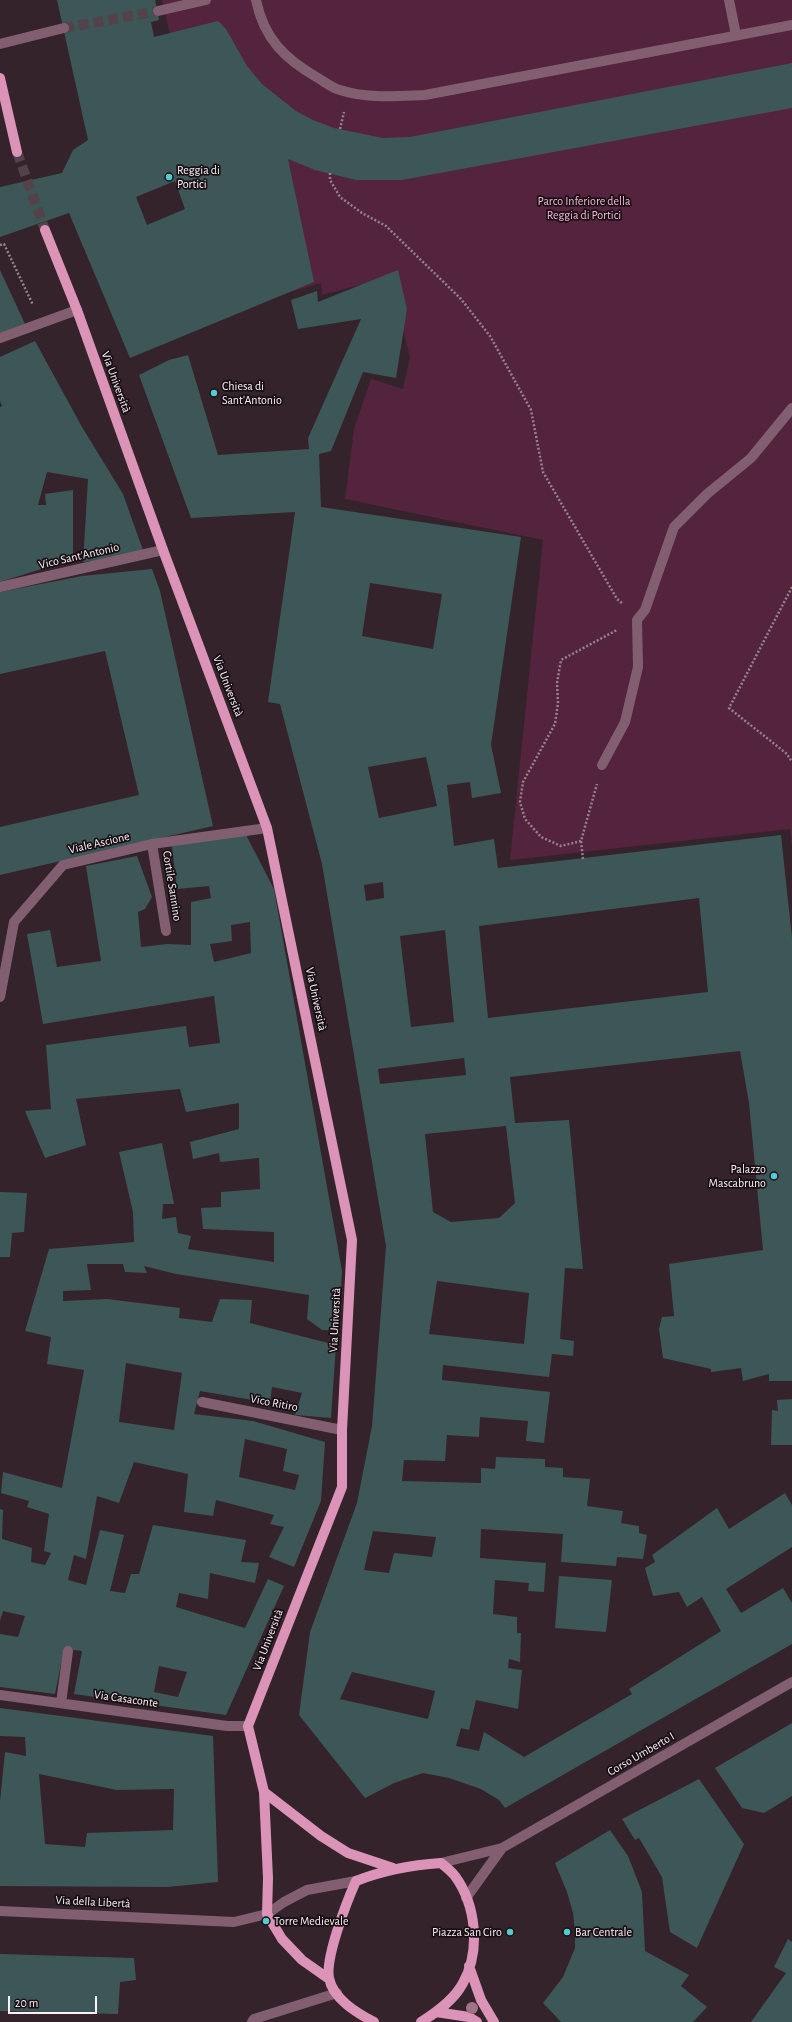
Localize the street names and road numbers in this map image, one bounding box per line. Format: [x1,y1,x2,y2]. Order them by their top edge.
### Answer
street label: Via Università [98,349,134,415]
street label: Vico Sant'Antonio [37,540,121,572]
street label: Via Università [210,653,246,719]
street label: Viale Ascione [67,829,131,857]
street label: Cortile Sannino [159,850,185,922]
street label: Via Università [302,966,330,1032]
street label: Via Università [326,1287,344,1353]
street label: Vico Ritiro [249,1391,299,1415]
street label: Via Università [250,1607,286,1673]
street label: Via Casaconte [93,1687,159,1711]
street label: Corso Umberto I [605,1729,677,1779]
street label: Via della Libertà [55,1893,131,1911]

